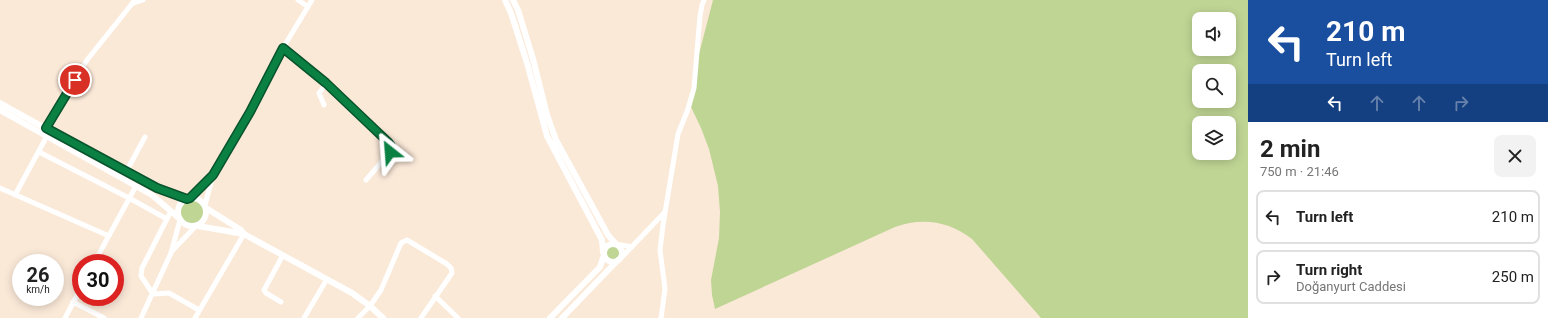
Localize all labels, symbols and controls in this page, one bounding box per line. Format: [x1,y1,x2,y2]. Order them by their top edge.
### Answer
map controls [1192,12,1236,160]
button: sound [1192,12,1236,56]
text: 210 m [1326,15,1405,48]
icon: left [1260,16,1312,68]
text: Turn left [1326,49,1392,70]
pin [58,63,92,97]
button: search [1192,64,1236,108]
icon: arrive [64,69,86,91]
icon: left [1324,92,1346,114]
icon: ahead [1366,92,1388,114]
icon: ahead [1408,92,1430,114]
icon: right [1450,92,1472,114]
button: layers [1192,116,1236,160]
position arrow [369,131,411,173]
text: 2 min [1260,135,1320,163]
button: close [1494,135,1536,177]
text: 750 m · 21:46 [1260,164,1339,179]
icon: left [1262,206,1284,228]
text: Turn left [1296,208,1353,226]
text: 210 m [1492,208,1534,226]
speed limit sign: 30 [72,254,124,306]
text: Turn right [1296,261,1362,279]
text: 26 [27,263,49,287]
icon: right [1262,266,1284,288]
text: 250 m [1492,268,1534,286]
text: Doğanyurt Caddesi [1296,279,1406,294]
text: km/h [26,284,50,295]

